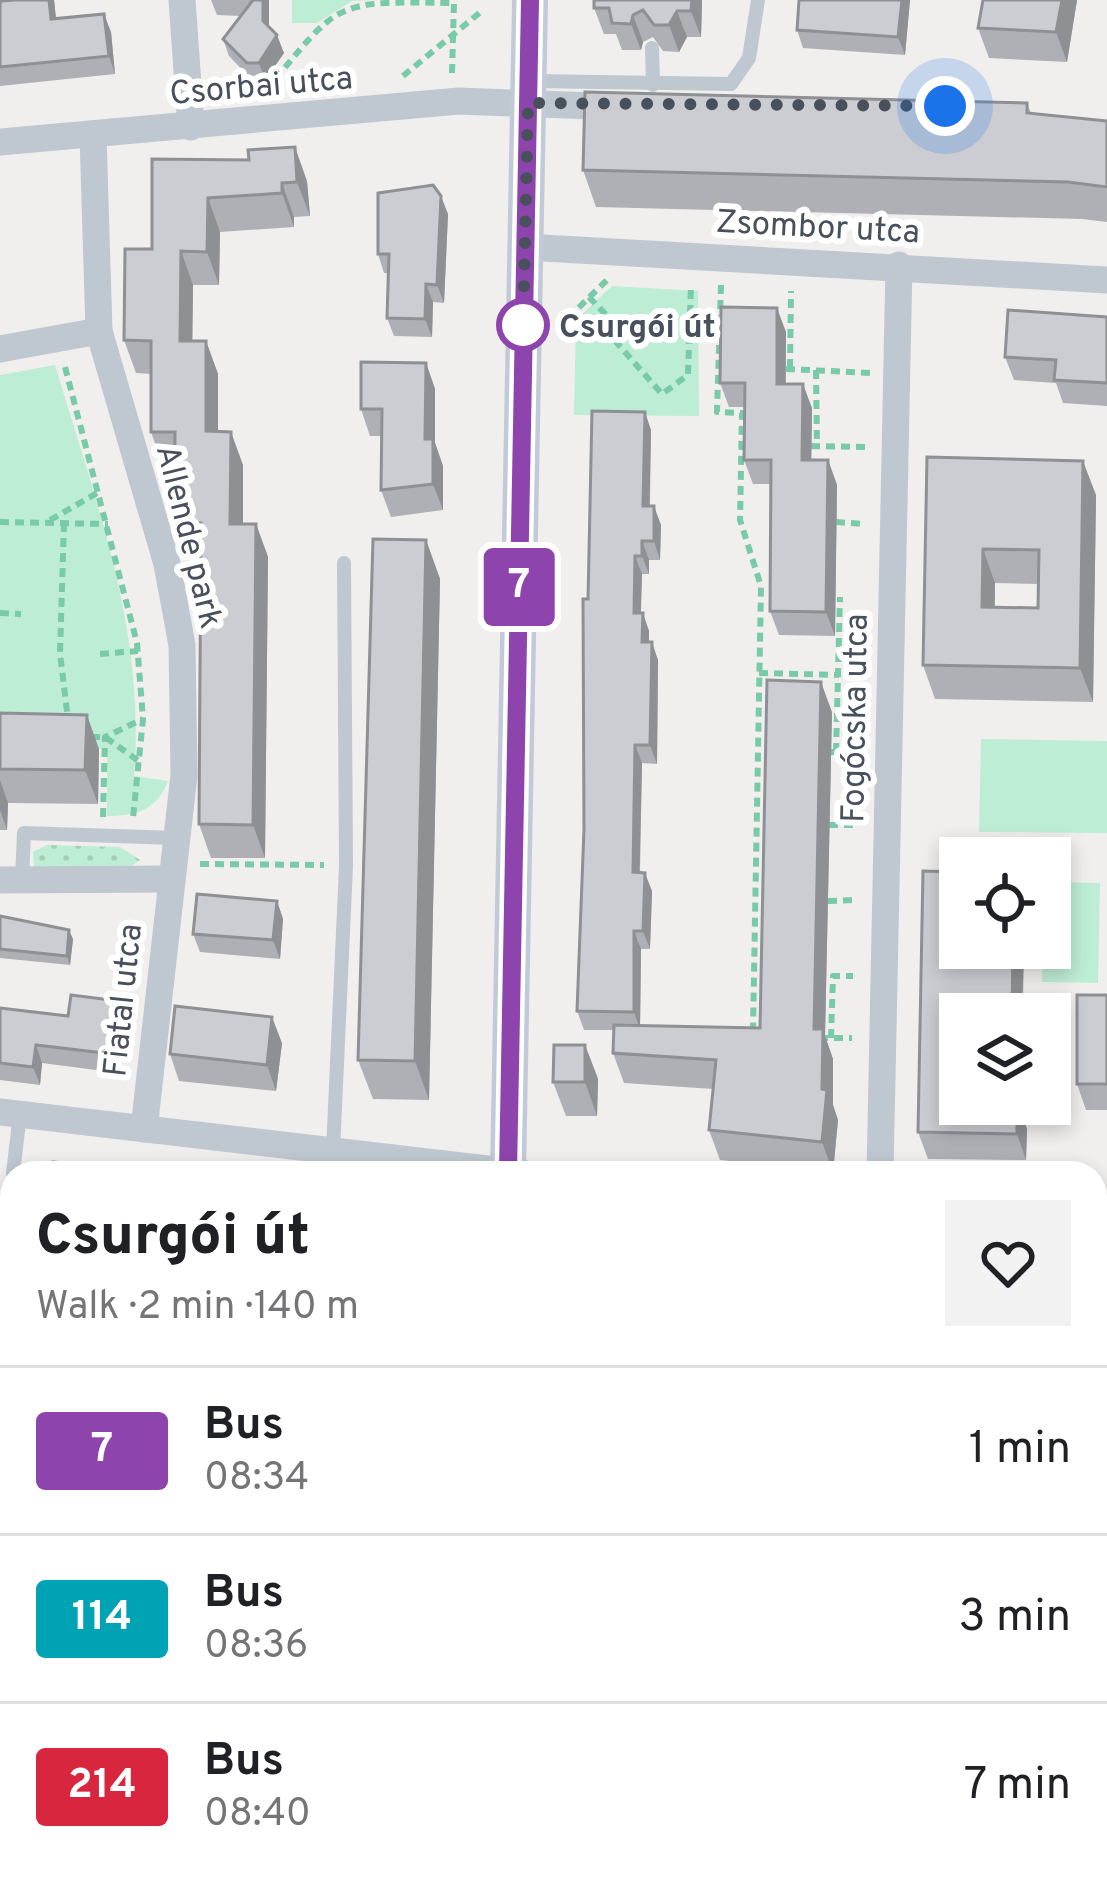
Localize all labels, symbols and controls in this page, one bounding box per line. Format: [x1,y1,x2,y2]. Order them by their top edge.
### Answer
street label: Csorbai utca [168,59,355,117]
your location [915,76,975,136]
street label: Zsombor utca [715,203,921,255]
marker: Csurgói út [498,300,548,350]
place label: Csurgói út [559,308,716,350]
street label: Allende park [144,441,230,633]
line badge: 7 [480,548,558,626]
text: 7 [508,560,530,613]
street label: Fogócska utca [834,613,880,823]
map controls [939,837,1071,1125]
button: locate [939,837,1071,969]
street label: Fiatal utca [96,922,154,1079]
button: layers [939,993,1071,1125]
button: heart [945,1200,1071,1326]
text: Csurgói út [36,1203,310,1275]
text: Walk · 2 min · 140 m [36,1284,359,1333]
text: Bus [204,1398,284,1455]
text: 1 min [969,1422,1071,1479]
text: 7 [91,1424,113,1477]
text: 08:34 [204,1455,309,1504]
text: Bus [204,1566,284,1623]
text: 3 min [958,1590,1071,1647]
text: 114 [72,1592,132,1645]
text: 08:36 [204,1623,308,1672]
text: Bus [204,1734,284,1791]
text: 7 min [964,1758,1071,1815]
text: 214 [67,1760,137,1813]
text: 08:40 [204,1791,311,1840]

